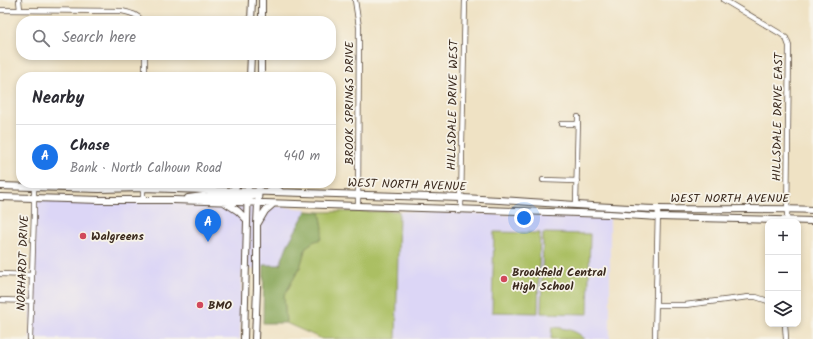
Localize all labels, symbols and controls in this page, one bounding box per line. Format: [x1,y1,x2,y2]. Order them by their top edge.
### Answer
search box [16,16,336,60]
text: Search here [62,26,136,50]
icon: search [30,27,52,49]
street label: HILLSDALE DRIVE WEST [442,38,464,170]
street label: BROOK SPRINGS DRIVE [340,40,359,165]
street label: HILLSDALE DRIVE EAST [767,51,789,181]
text: Nearby [32,85,84,112]
text: Chase [70,134,110,158]
text: A [41,146,49,167]
text: 440 m [284,146,320,167]
text: Bank · North Calhoun Road [70,158,222,179]
street label: WEST NORTH AVENUE [347,173,468,197]
street label: WEST NORTH AVENUE [671,189,790,208]
your location [514,208,534,228]
pin: A [195,209,221,242]
street label: NORHARDT DRIVE [12,214,34,311]
map controls [765,219,801,327]
button: + [765,219,801,255]
place label: Walgreens [91,227,144,246]
marker: Walgreens [78,231,88,241]
button: − [765,255,801,291]
place label: Brookfield Central High School [512,263,607,296]
marker: Brookfield Central High School [499,274,509,284]
button: layers [765,291,801,327]
place label: BMO [208,296,233,315]
marker: BMO [195,300,205,310]

